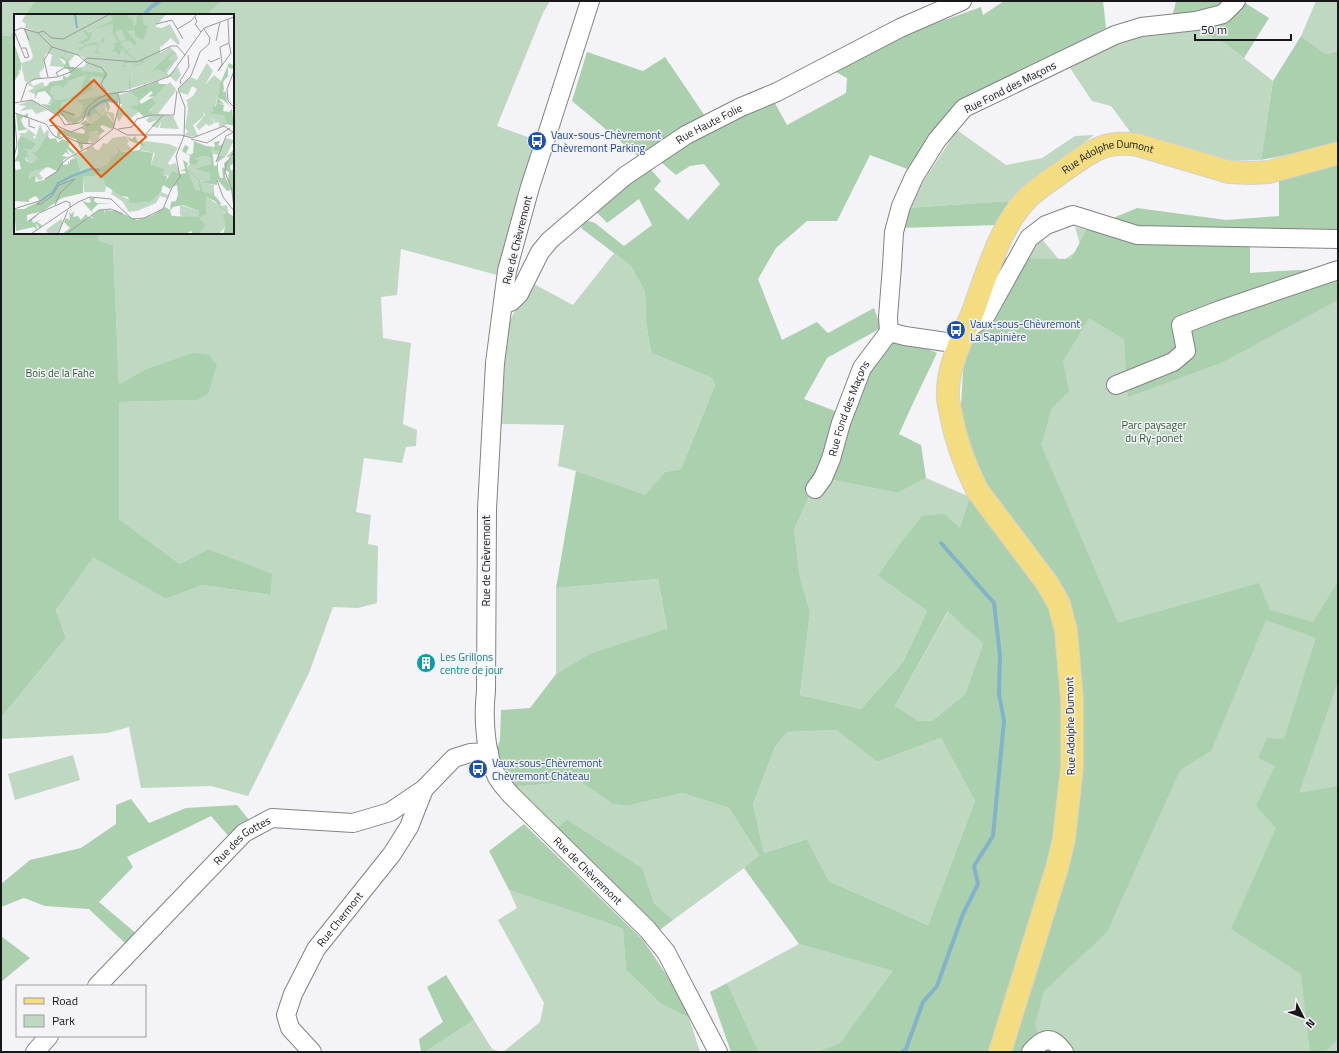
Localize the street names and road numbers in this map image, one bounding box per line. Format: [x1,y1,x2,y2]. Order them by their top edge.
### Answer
street label: Rue Fond des Maçons [961,57,1059,117]
street label: Rue Haute Folie [672,99,745,148]
street label: Rue Adolphe Dumont [1058,136,1156,178]
street label: Rue de Chèvremont [498,194,536,286]
street label: Rue Fond des Maçons [824,357,873,458]
street label: Rue de Chèvremont [478,515,494,607]
street label: Rue Adolphe Dumont [1061,676,1079,775]
street label: Rue des Gottes [210,812,273,868]
street label: Rue de Chèvremont [550,833,626,908]
street label: Rue Chermont [313,888,367,950]

